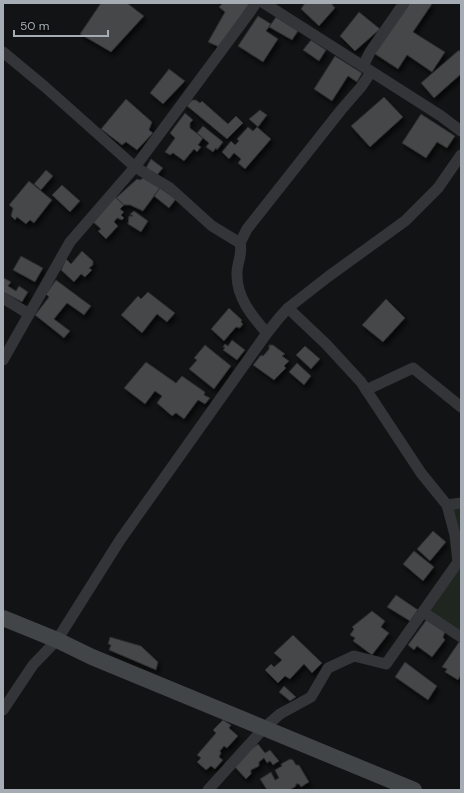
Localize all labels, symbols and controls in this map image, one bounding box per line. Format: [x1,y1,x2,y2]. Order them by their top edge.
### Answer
scale bar [14,12,108,38]
text: 50 m [20,18,49,34]

